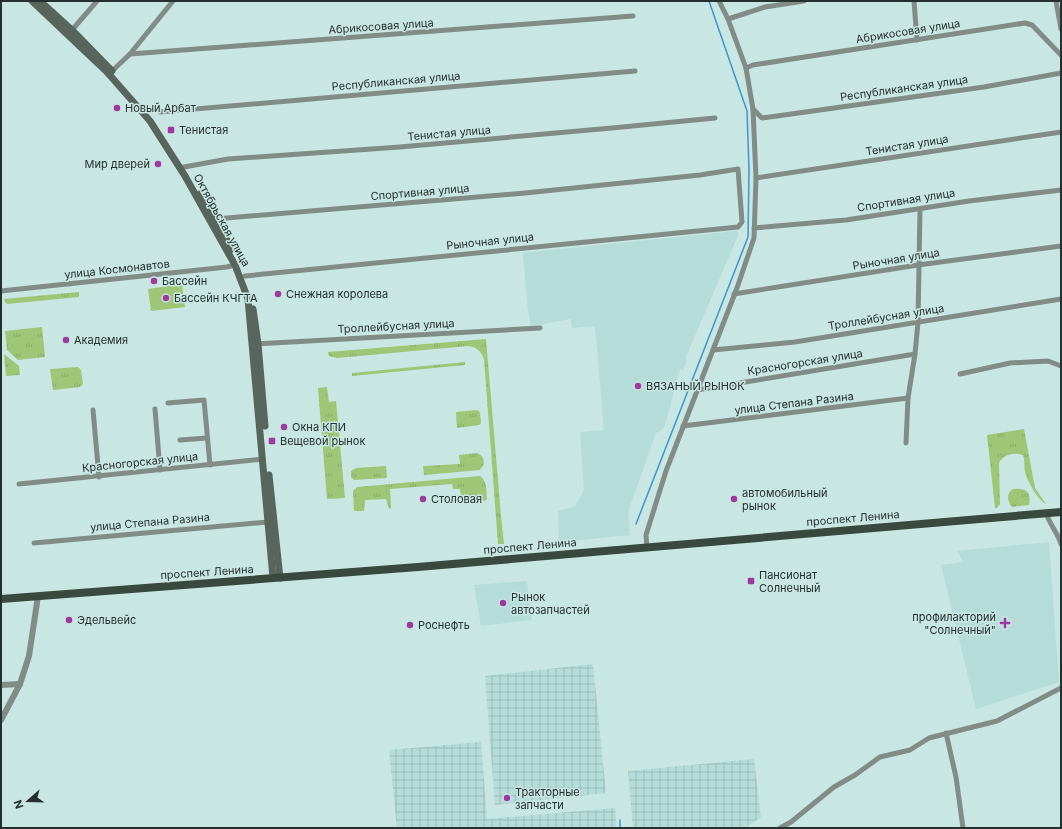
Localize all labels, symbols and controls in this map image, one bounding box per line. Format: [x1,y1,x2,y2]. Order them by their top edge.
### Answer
street label: Абрикосовая улица [328,15,434,37]
street label: Абрикосовая улица [855,16,961,46]
street label: Республиканская улица [331,68,461,94]
street label: Республиканская улица [839,72,969,104]
place label: Новый Арбат [125,101,197,115]
marker: Новый Арбат [112,103,122,113]
street label: Тенистая улица [407,122,491,144]
place label: Тенистая [179,123,228,137]
marker: Тенистая [166,125,176,135]
street label: Тенистая улица [865,132,949,158]
place label: Мир дверей [85,157,150,171]
marker: Мир дверей [153,159,163,169]
street label: Октябрьская улица [191,171,253,269]
street label: Спортивная улица [370,181,470,203]
street label: Спортивная улица [856,185,956,215]
street label: Рыночная улица [446,229,534,253]
street label: Рыночная улица [852,245,940,273]
street label: улица Космонавтов [64,257,170,281]
place label: Бассейн [162,274,207,288]
marker: Бассейн [149,276,159,286]
place label: Снежная королева [286,287,388,301]
marker: Снежная королева [273,289,283,299]
place label: Бассейн КЧГТА [174,291,258,305]
marker: Бассейн КЧГТА [161,293,171,303]
street label: Троллейбусная улица [827,301,945,333]
street label: Троллейбусная улица [337,316,455,336]
place label: Академия [74,333,128,347]
marker: Академия [61,335,71,345]
street label: Красногорская улица [746,346,864,378]
place label: ВЯЗАНЫЙ РЫНОК [646,379,745,393]
marker: ВЯЗАНЫЙ РЫНОК [633,381,643,391]
street label: улица Степана Разина [734,389,854,417]
place label: Окна КПИ [292,420,346,434]
marker: Окна КПИ [279,422,289,432]
place label: Вещевой рынок [280,434,365,448]
marker: Вещевой рынок [267,436,277,446]
street label: Красногорская улица [81,449,199,475]
place label: автомобильный рынок [742,486,828,513]
place label: Столовая [431,492,482,506]
marker: Столовая [418,494,428,504]
marker: автомобильный рынок [729,494,739,504]
street label: проспект Ленина [806,507,900,529]
street label: улица Степана Разина [90,510,210,534]
street label: проспект Ленина [483,535,577,557]
street label: проспект Ленина [160,562,254,582]
place label: Пансионат Солнечный [759,568,820,595]
marker: Пансионат Солнечный [746,576,756,586]
place label: Рынок автозапчастей [511,590,590,617]
marker: Рынок автозапчастей [498,598,508,608]
place label: профилакторий "Солнечный" [912,610,996,637]
place label: Эдельвейс [77,613,136,627]
marker: Эдельвейс [64,615,74,625]
marker: профилакторий "Солнечный" [999,617,1011,629]
place label: Роснефть [418,618,470,632]
marker: Роснефть [405,620,415,630]
north arrow [8,781,48,821]
place label: Тракторные запчасти [515,785,580,812]
marker: Тракторные запчасти [502,793,512,803]
text: N [11,798,27,811]

